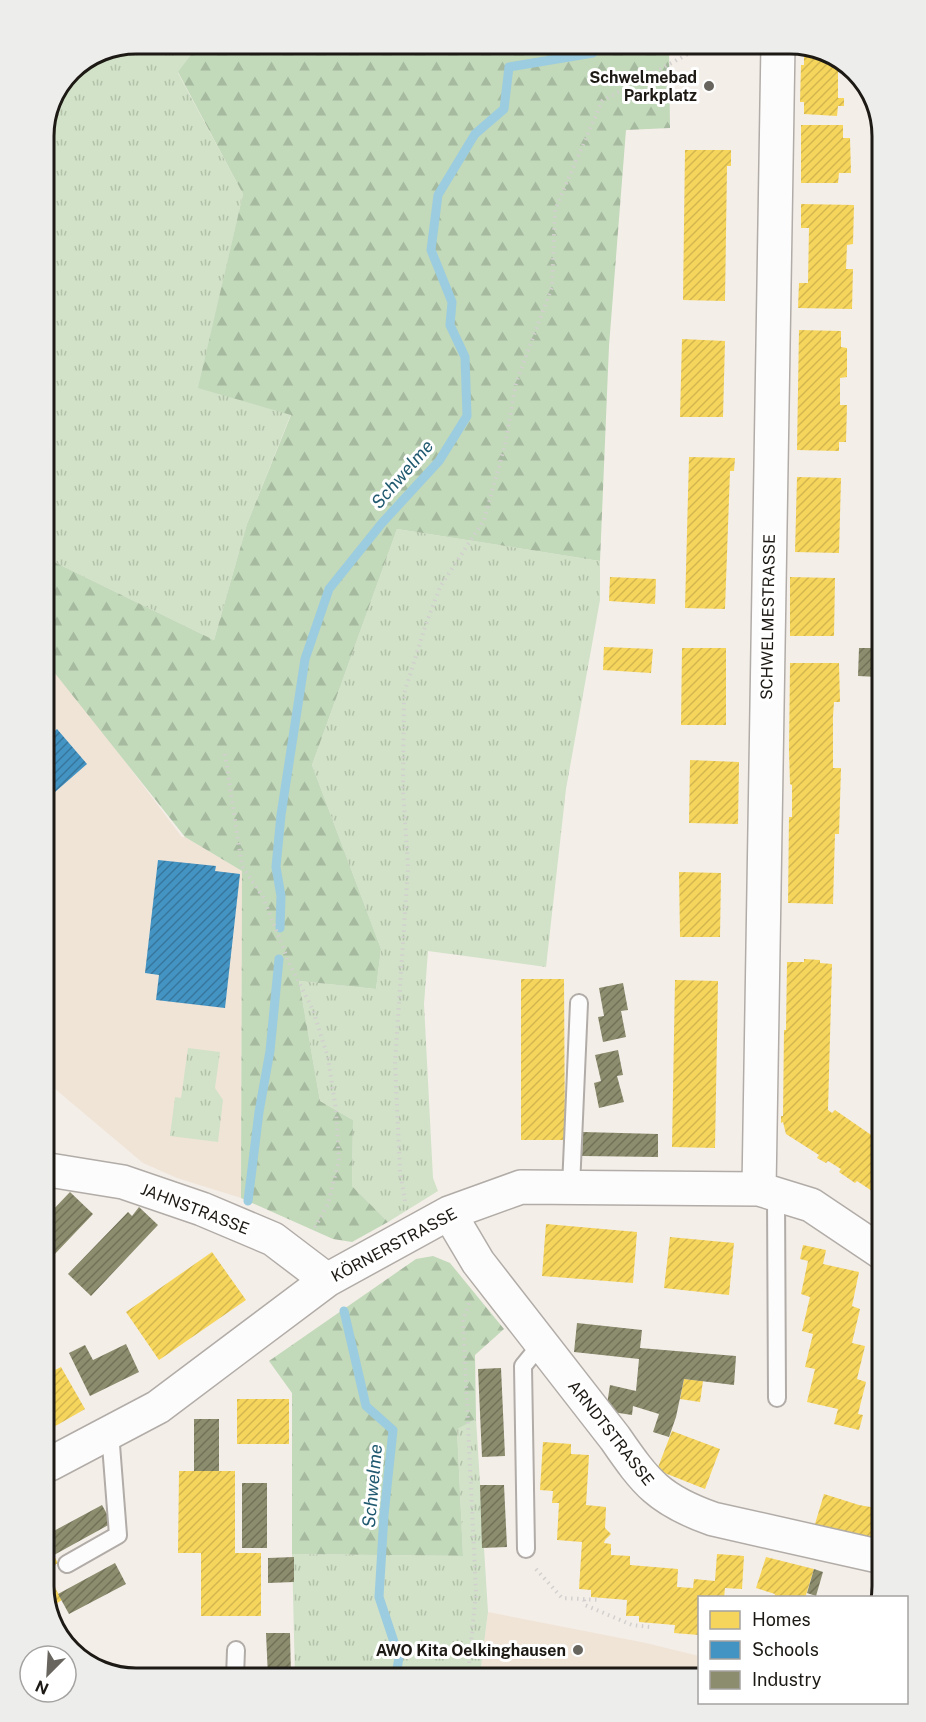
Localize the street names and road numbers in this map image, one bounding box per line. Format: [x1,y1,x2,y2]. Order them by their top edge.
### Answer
street label: SCHWELMESTRASSE [757,534,779,700]
street label: JAHNSTRASSE [138,1180,252,1238]
street label: KÖRNERSTRASSE [327,1203,460,1286]
street label: ARNDTSTRASSE [564,1377,658,1489]

